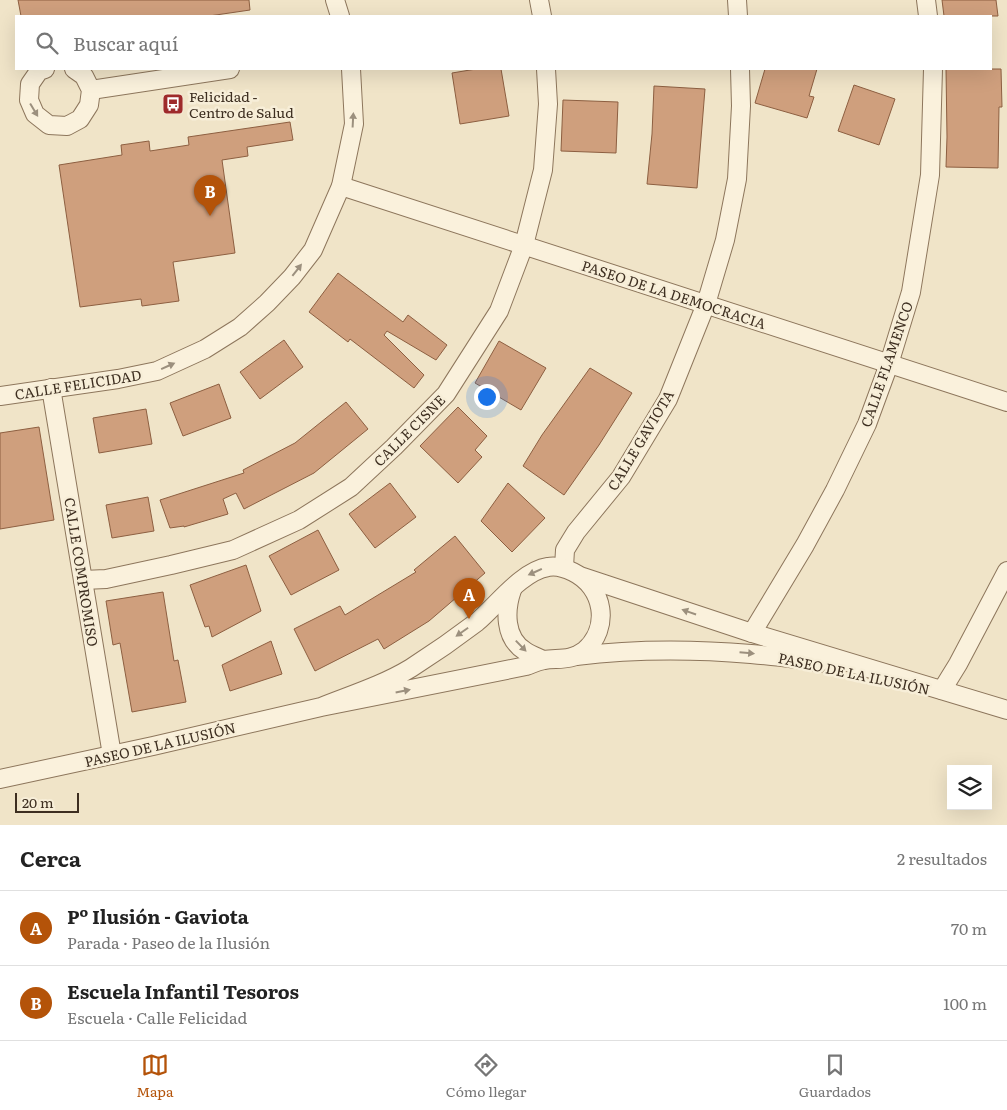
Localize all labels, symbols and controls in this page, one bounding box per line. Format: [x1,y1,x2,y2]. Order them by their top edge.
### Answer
search box [15,15,992,70]
icon: search [33,29,61,57]
text: Buscar aquí [73,29,178,57]
place label: Felicidad - Centro de Salud [189,86,294,122]
bus stop icon: Felicidad - Centro de Salud [161,92,185,116]
one-way arrow [30,103,39,116]
one-way arrow [350,112,358,128]
pin: B [194,175,226,216]
street label: PASEO DE LA DEMOCRACIA [579,255,769,334]
one-way arrow [292,264,302,277]
street label: CALLE FLAMENCO [855,298,917,430]
one-way arrow [161,361,175,369]
street label: CALLE FELICIDAD [13,364,143,404]
your location [474,384,500,410]
street label: CALLE GAVIOTA [602,385,678,494]
street label: CALLE CISNE [369,390,449,470]
street label: CALLE COMPROMISO [60,496,104,648]
one-way arrow [528,567,543,576]
pin: A [453,578,485,619]
one-way arrow [682,608,697,615]
one-way arrow [455,627,469,637]
one-way arrow [515,640,527,652]
street label: PASEO DE LA ILUSIÓN [776,647,932,699]
one-way arrow [739,650,755,658]
one-way arrow [395,687,410,695]
street label: PASEO DE LA ILUSIÓN [82,717,238,771]
map controls [947,765,992,810]
button: layers [947,765,992,810]
scale bar [15,790,79,813]
text: 20 m [22,792,54,812]
text: Cerca [20,842,81,873]
text: 2 resultados [897,846,987,870]
text: Pº Ilusión - Gaviota [67,902,249,930]
text: A [30,916,42,940]
text: 70 m [951,916,987,940]
text: Parada · Paseo de la Ilusión [67,930,270,954]
text: Escuela Infantil Tesoros [67,977,299,1005]
text: B [30,991,42,1015]
text: 100 m [943,991,987,1015]
text: Escuela · Calle Felicidad [67,1005,247,1029]
tab: Mapa [136,1051,174,1101]
tab: Cómo llegar [446,1051,526,1101]
tab: Guardados [799,1051,871,1101]

